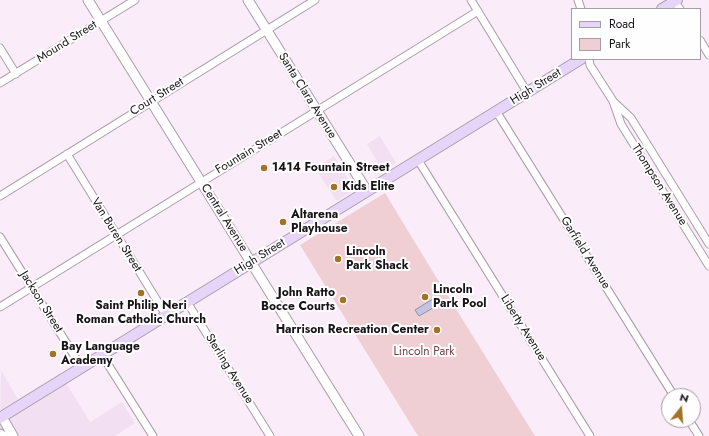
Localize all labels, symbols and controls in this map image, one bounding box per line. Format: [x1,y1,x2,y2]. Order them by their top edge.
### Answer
legend [571,8,701,60]
text: Road [609,15,635,33]
street label: Mound Street [34,18,100,66]
text: Park [609,35,630,53]
street label: Santa Clara Avenue [275,50,339,142]
street label: High Street [508,66,564,108]
street label: Court Street [128,75,186,119]
street label: Fountain Street [213,126,285,178]
street label: Thompson Avenue [628,142,690,228]
place label: 1414 Fountain Street [272,161,389,175]
marker: 1414 Fountain Street [259,163,269,173]
place label: Kids Elite [342,180,395,194]
street label: Central Avenue [197,181,251,255]
marker: Kids Elite [329,182,339,192]
street label: Van Buren Street [88,196,144,274]
place label: Altarena Playhouse [291,208,348,236]
street label: Garfield Avenue [557,214,613,292]
marker: Altarena Playhouse [278,217,288,227]
street label: High Street [232,236,288,278]
place label: Lincoln Park Shack [346,245,409,273]
marker: Lincoln Park Shack [333,254,343,264]
street label: Jackson Street [16,269,66,335]
place label: Lincoln Park Pool [433,283,487,311]
place label: John Ratto Bocce Courts [261,286,335,314]
marker: Saint Philip Neri Roman Catholic Church [136,288,146,298]
marker: Lincoln Park Pool [420,292,430,302]
street label: Liberty Avenue [497,292,549,364]
marker: John Ratto Bocce Courts [338,295,348,305]
place label: Saint Philip Neri Roman Catholic Church [76,299,206,327]
place label: Harrison Recreation Center [276,323,429,337]
marker: Harrison Recreation Center [432,325,442,335]
street label: Sterling Avenue [202,331,256,407]
place label: Bay Language Academy [61,340,140,368]
park label: Lincoln Park [393,345,455,359]
marker: Bay Language Academy [48,349,58,359]
north arrow [661,388,701,428]
text: N [678,389,691,406]

